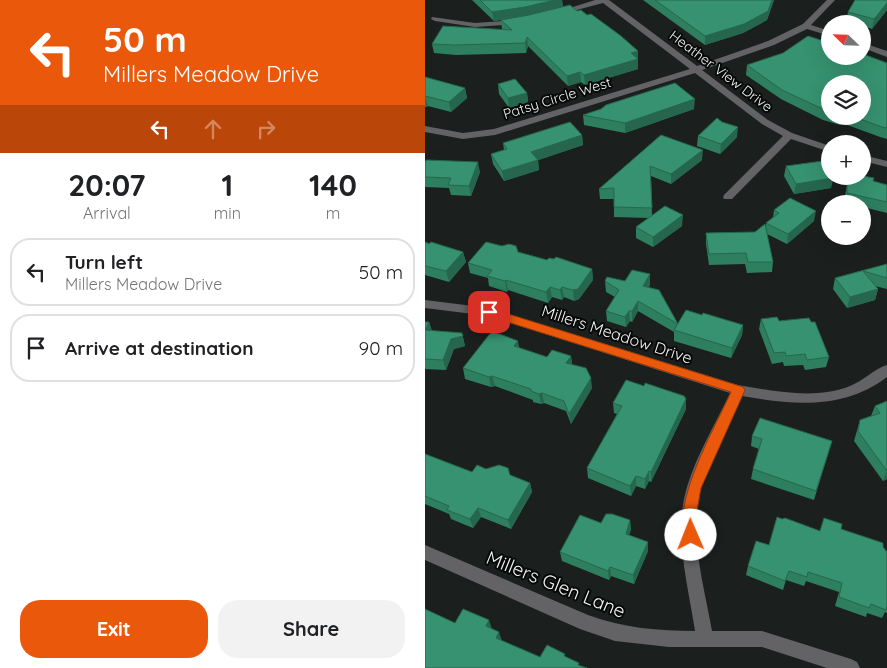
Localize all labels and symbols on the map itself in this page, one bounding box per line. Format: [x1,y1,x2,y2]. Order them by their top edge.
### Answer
north arrow [821,15,871,65]
street label: Heather View Drive [666,26,776,116]
street label: Patsy Circle West [501,73,613,123]
pin [468,291,510,333]
street label: Millers Meadow Drive [539,300,695,368]
position arrow [664,508,716,560]
street label: Millers Glen Lane [483,545,629,623]

